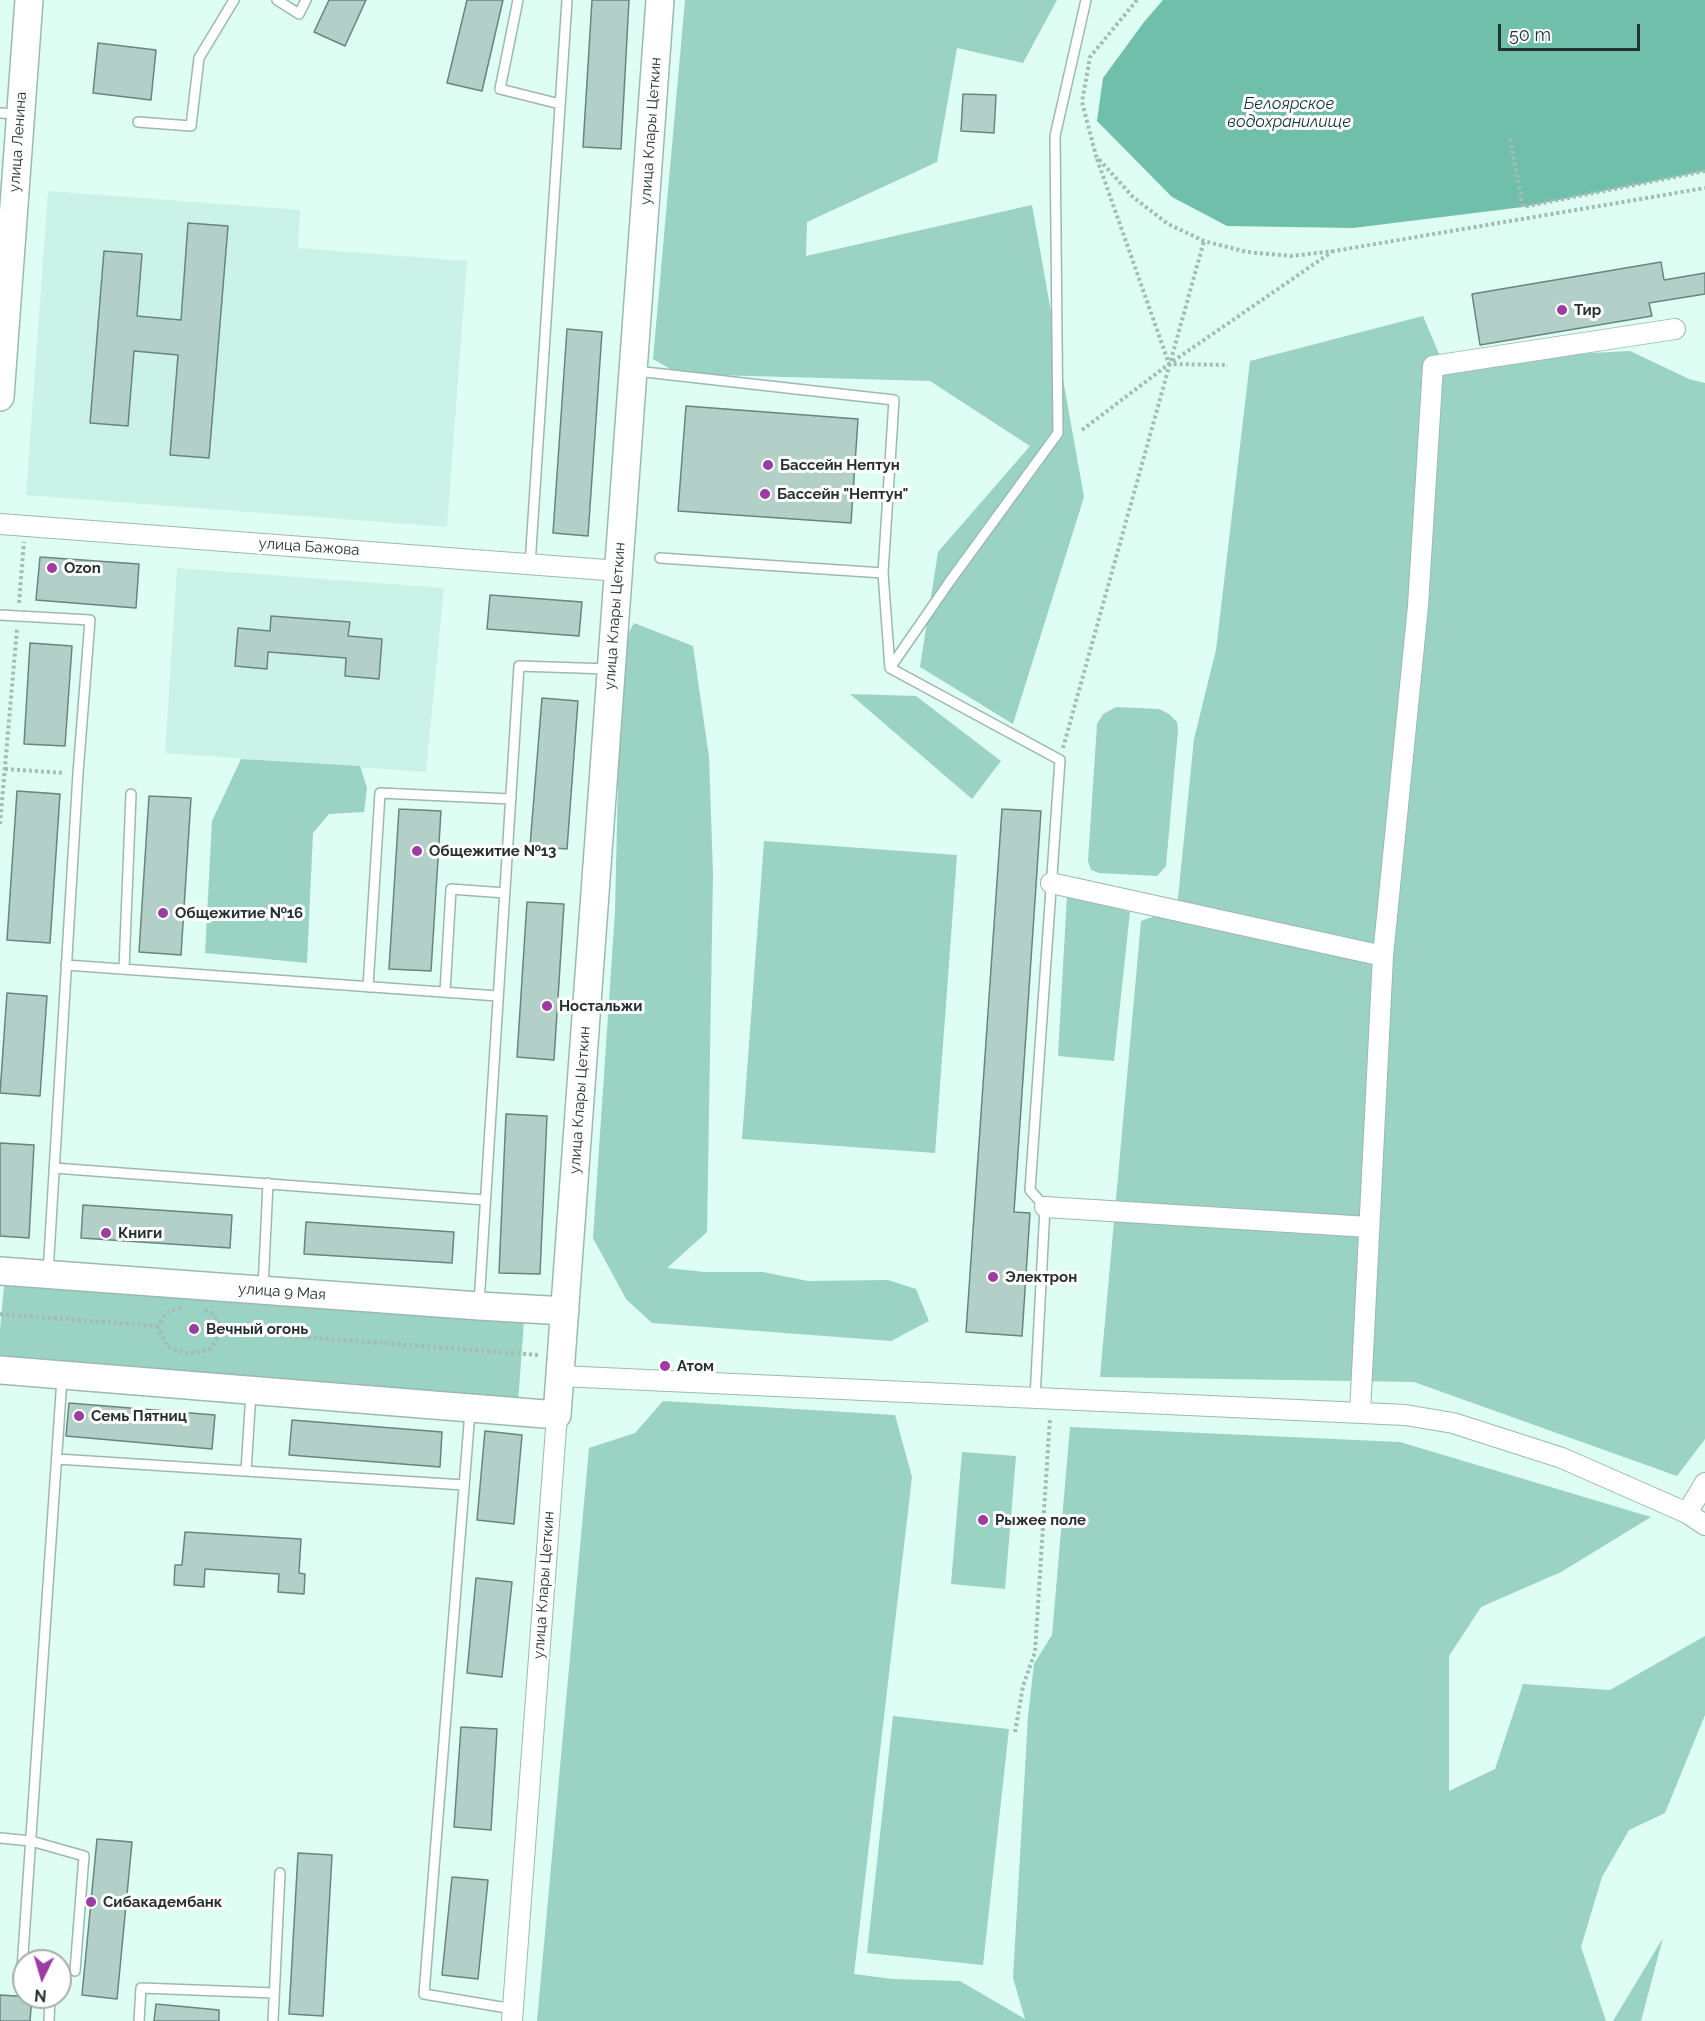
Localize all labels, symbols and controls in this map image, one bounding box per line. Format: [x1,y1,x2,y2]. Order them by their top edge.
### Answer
scale bar [1501,12,1644,50]
text: 50 m [1509,24,1551,45]
street label: улица Клары Цеткин [637,56,665,206]
street label: улица Ленина [6,91,30,193]
water label: Белоярское водохранилище [1227,94,1351,132]
place label: Тир [1574,301,1601,319]
marker: Тир [1555,303,1569,317]
place label: Бассейн Нептун [780,456,900,474]
marker: Бассейн Нептун [761,458,775,472]
place label: Бассейн "Нептун" [777,485,909,503]
marker: Бассейн "Нептун" [758,487,772,501]
street label: улица Бажова [258,534,360,560]
street label: улица Клары Цеткин [601,541,629,691]
place label: Ozon [64,559,101,577]
marker: Ozon [45,561,59,575]
place label: Общежитие №13 [429,842,556,860]
marker: Общежитие №13 [410,844,424,858]
place label: Общежитие №16 [175,904,303,922]
marker: Общежитие №16 [156,906,170,920]
place label: Ностальжи [559,997,643,1015]
marker: Ностальжи [540,999,554,1013]
street label: улица Клары Цеткин [566,1025,594,1175]
place label: Книги [118,1224,162,1242]
marker: Книги [99,1226,113,1240]
place label: Электрон [1005,1268,1077,1286]
marker: Электрон [986,1270,1000,1284]
street label: улица 9 Мая [238,1280,326,1304]
place label: Вечный огонь [206,1320,308,1338]
marker: Вечный огонь [187,1322,201,1336]
place label: Атом [677,1357,714,1375]
marker: Атом [658,1359,672,1373]
place label: Семь Пятниц [91,1407,187,1425]
marker: Семь Пятниц [72,1409,86,1423]
street label: улица Клары Цеткин [530,1510,558,1660]
place label: Рыжее поле [995,1511,1086,1529]
marker: Рыжее поле [976,1513,990,1527]
place label: Сибакадембанк [103,1893,222,1911]
marker: Сибакадембанк [84,1895,98,1909]
north arrow [12,1949,72,2009]
text: N [34,1985,47,2005]

